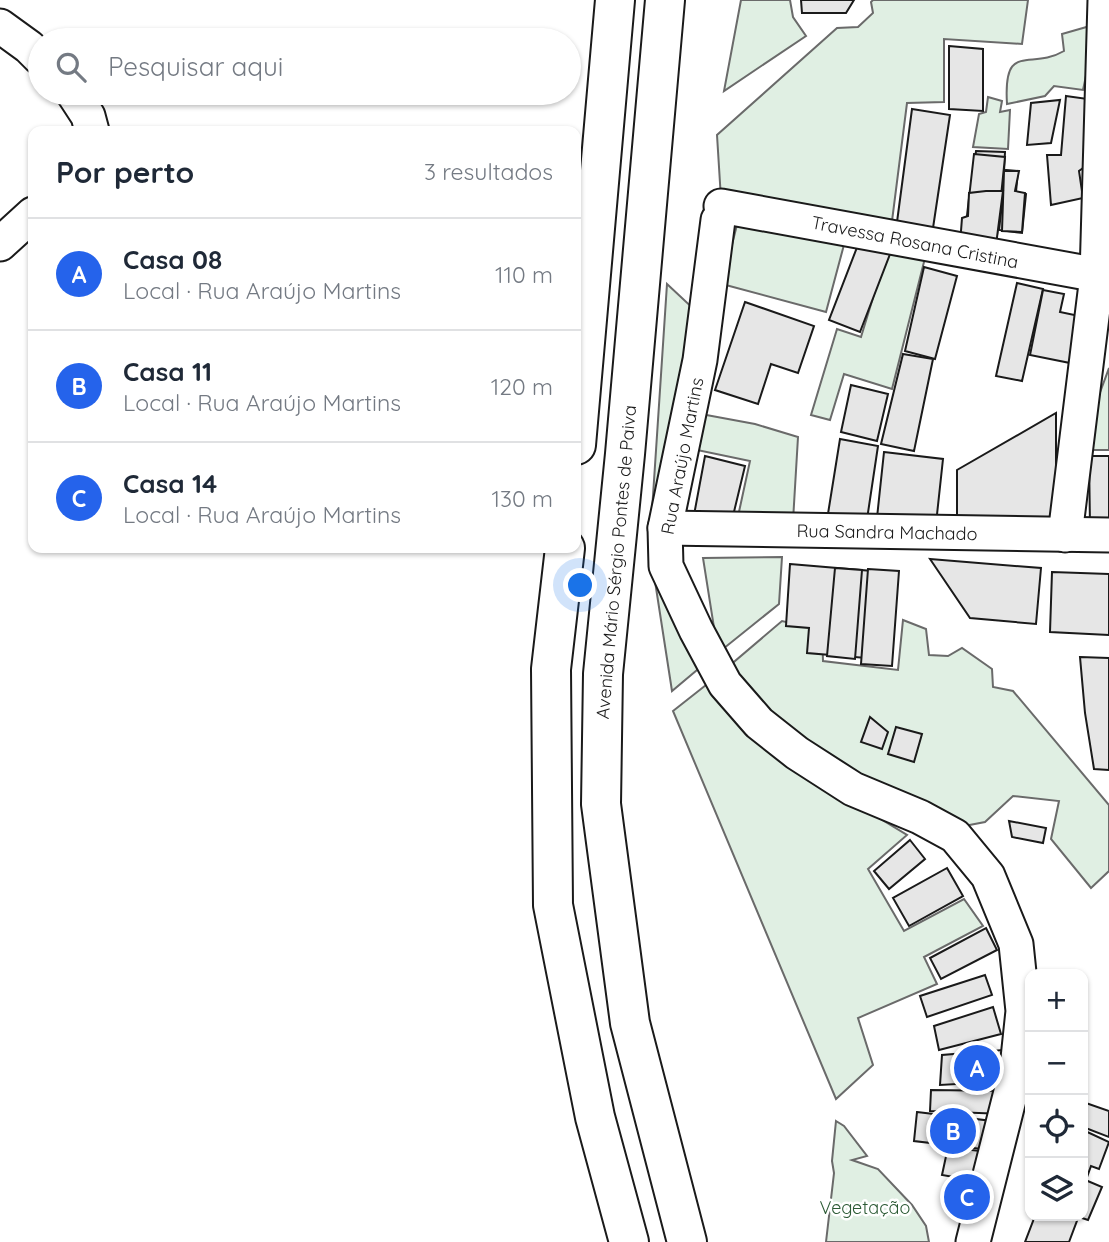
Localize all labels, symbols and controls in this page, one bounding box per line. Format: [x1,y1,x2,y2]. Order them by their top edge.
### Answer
search box [28,28,581,105]
icon: search [52,48,90,86]
text: Pesquisar aqui [108,50,283,83]
text: Por perto [56,153,194,191]
text: 3 resultados [424,157,553,186]
street label: Travessa Rosana Cristina [810,211,1020,273]
text: Casa 08 [123,243,222,276]
text: A [72,260,86,289]
text: 110 m [495,260,553,289]
text: Local · Rua Araújo Martins [123,276,401,305]
text: Casa 11 [123,355,212,388]
text: B [71,372,87,401]
text: 120 m [491,372,553,401]
street label: Rua Araújo Martins [655,376,709,536]
text: Local · Rua Araújo Martins [123,388,401,417]
street label: Avenida Mário Sérgio Pontes de Paiva [591,404,641,720]
text: Casa 14 [123,467,217,500]
text: C [72,484,86,513]
text: 130 m [491,484,553,513]
text: Local · Rua Araújo Martins [123,500,401,529]
street label: Rua Sandra Machado [796,519,978,545]
your location [563,568,597,602]
map controls [1025,969,1088,1221]
button: + [1025,969,1088,1032]
button: − [1025,1032,1088,1095]
pin: A [954,1042,1000,1094]
button: locate [1025,1095,1088,1158]
pin: B [930,1105,976,1157]
button: layers [1025,1158,1088,1221]
pin: C [944,1171,990,1223]
park label: Vegetação [820,1196,910,1219]

